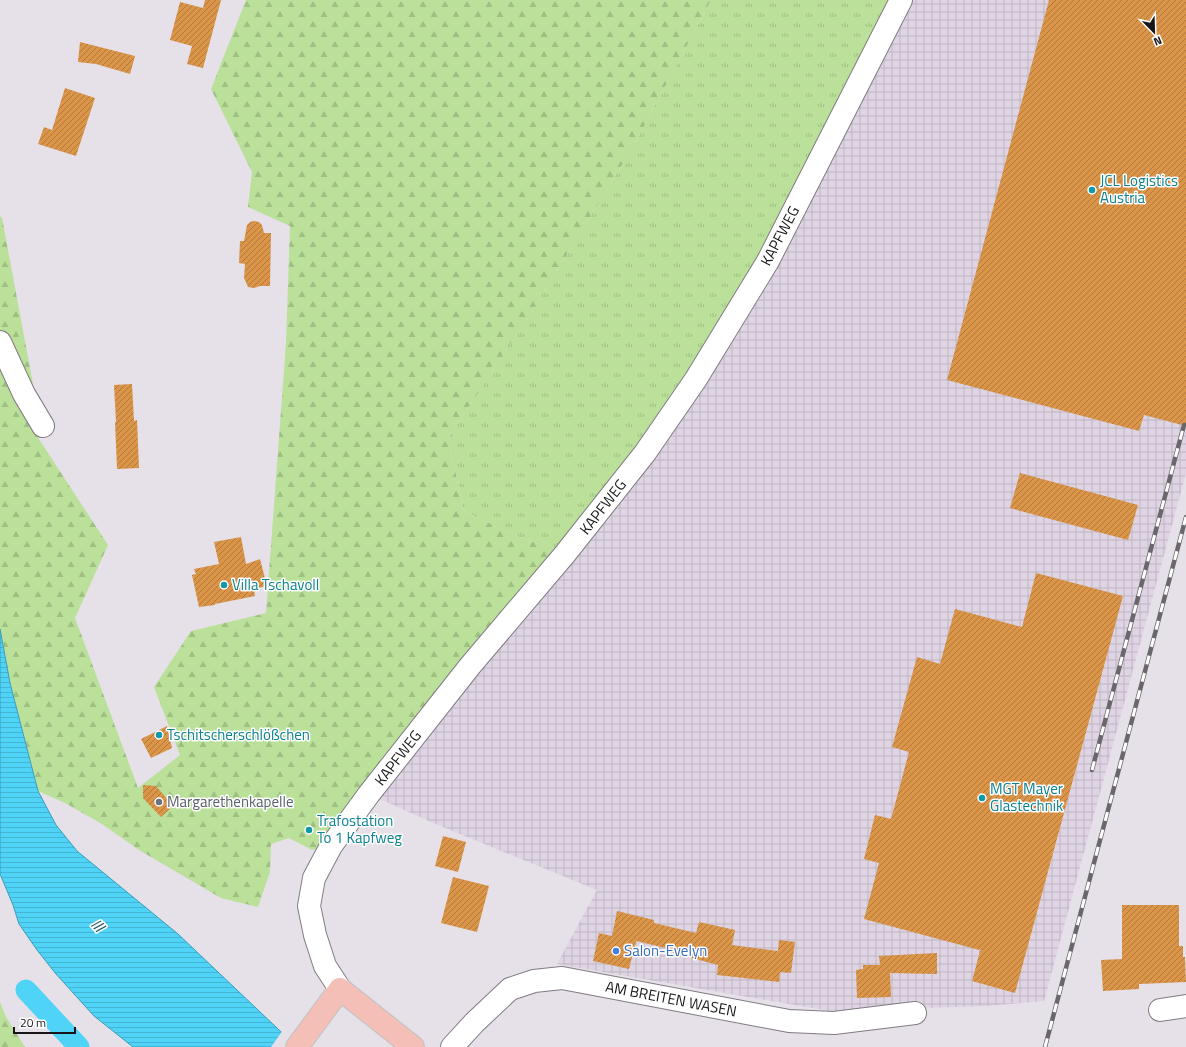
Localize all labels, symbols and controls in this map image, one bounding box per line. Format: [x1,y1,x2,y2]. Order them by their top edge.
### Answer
north arrow [1134,12,1174,52]
text: N [1151,32,1165,50]
place label: JCL Logistics Austria [1100,169,1178,209]
marker: JCL Logistics Austria [1087,185,1097,195]
street label: KAPFWEG [754,202,805,270]
street label: KAPFWEG [574,474,632,539]
place label: Villa Tschavoll [232,573,319,596]
marker: Villa Tschavoll [219,580,229,590]
place label: Tschitscherschlößchen [167,723,310,746]
street label: KAPFWEG [369,725,427,790]
marker: Tschitscherschlößchen [154,730,164,740]
place label: MGT Mayer Glastechnik [990,777,1063,817]
place label: Margarethenkapelle [167,790,294,813]
marker: MGT Mayer Glastechnik [977,793,987,803]
marker: Margarethenkapelle [154,797,164,807]
place label: Trafostation To 1 Kapfweg [317,809,402,849]
marker: Trafostation To 1 Kapfweg [304,825,314,835]
water label: Ill [86,913,112,938]
place label: Salon-Evelyn [624,939,707,962]
marker: Salon-Evelyn [611,946,621,956]
street label: AM BREITEN WASEN [603,975,739,1023]
scale bar [14,1009,75,1035]
text: 20 m [20,1013,46,1032]

